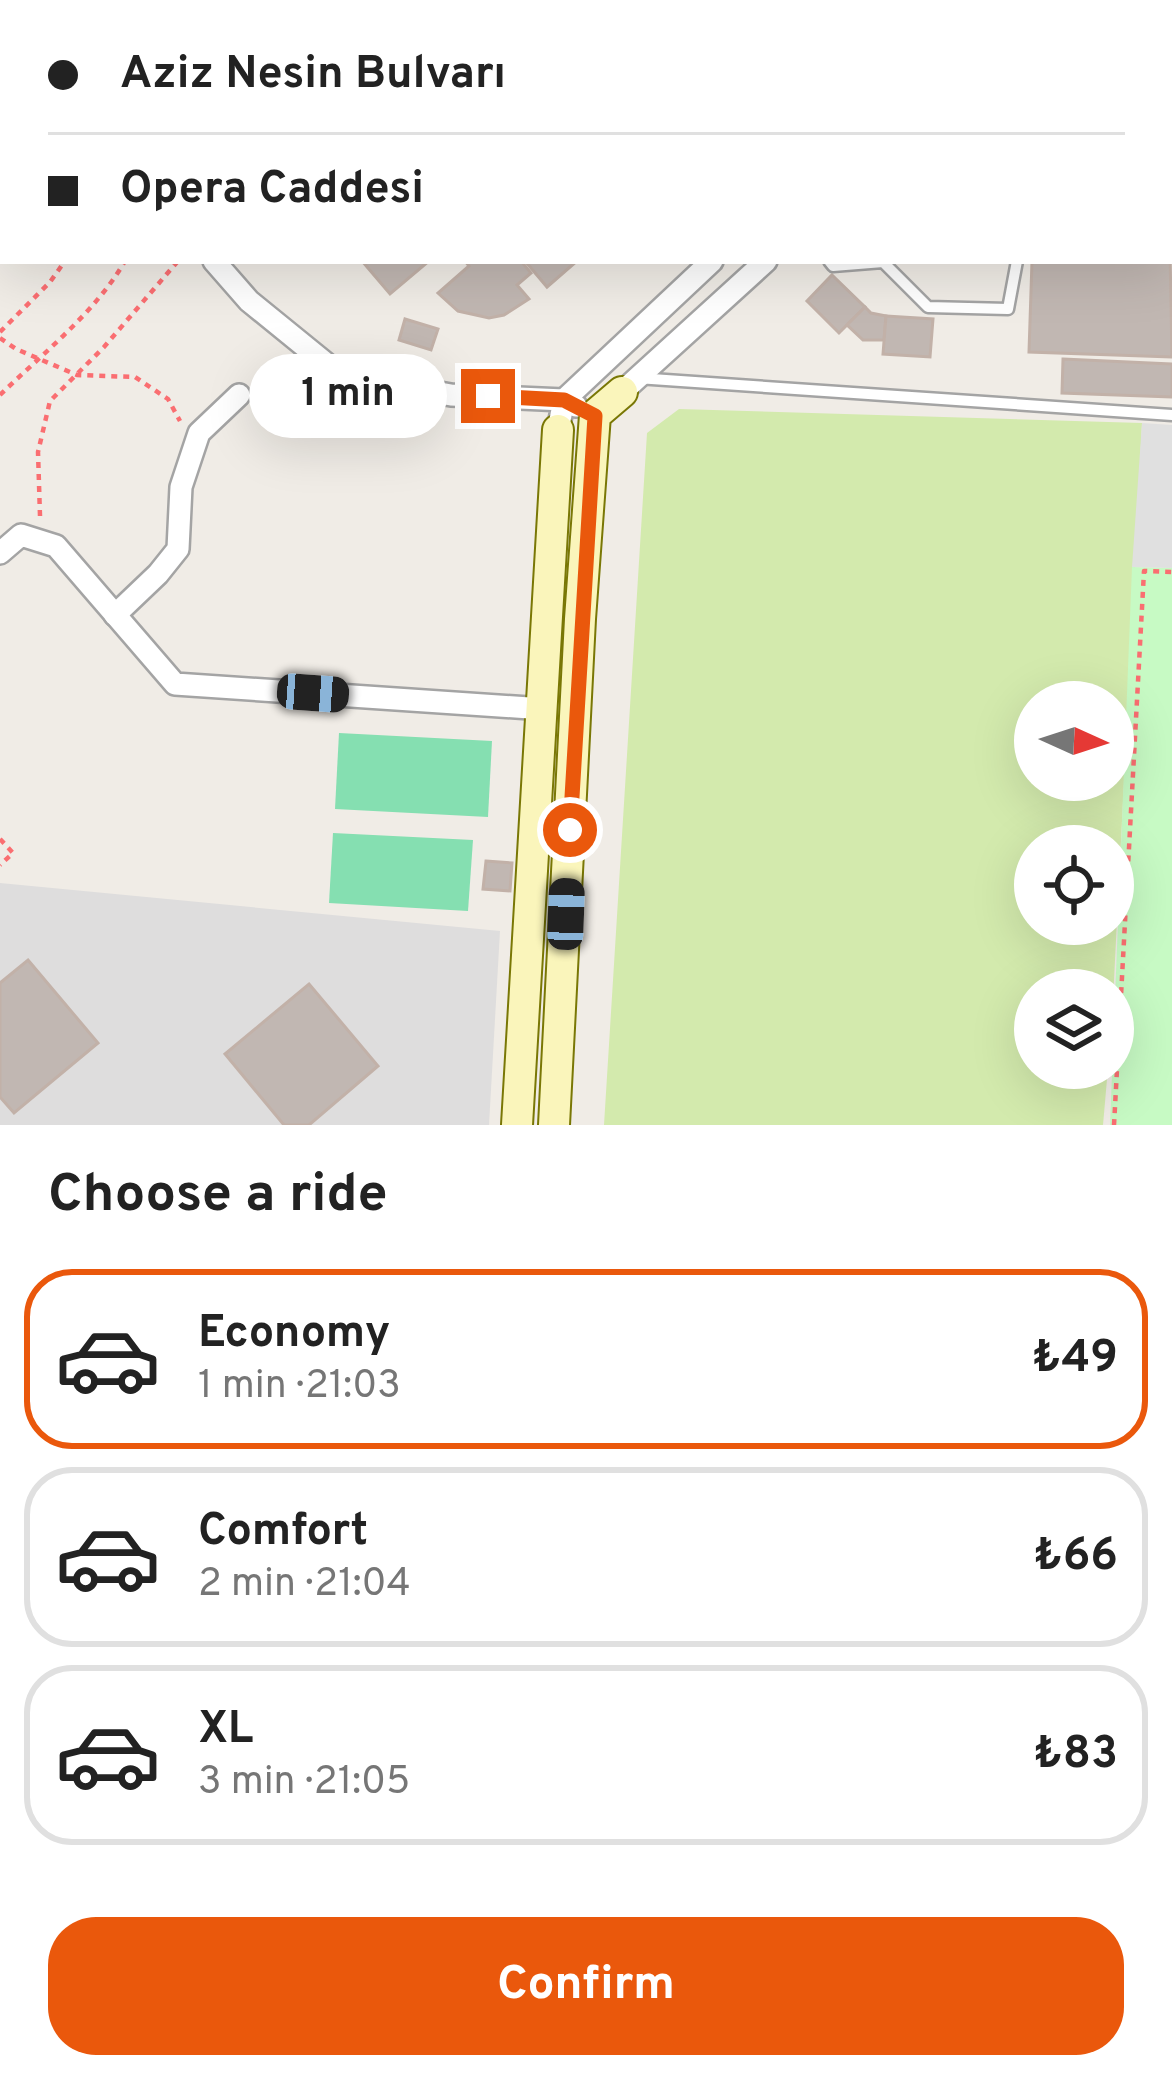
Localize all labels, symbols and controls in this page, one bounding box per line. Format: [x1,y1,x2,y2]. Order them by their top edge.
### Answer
text: Aziz Nesin Bulvarı [120,47,506,104]
text: Opera Caddesi [120,162,424,219]
callout: 1 min [248,354,446,438]
route end [461,369,515,423]
text: 1 min [301,371,395,420]
car [276,673,350,713]
north arrow [1014,681,1134,801]
map controls [1014,681,1134,1089]
route start [543,803,597,857]
button: locate [1014,825,1134,945]
car [547,877,585,951]
button: layers [1014,969,1134,1089]
text: Choose a ride [48,1162,388,1231]
icon: car [54,1305,162,1413]
text: Economy [198,1306,390,1363]
text: ₺49 [1032,1331,1118,1388]
text: 1 min · 21:03 [198,1363,401,1412]
icon: car [54,1503,162,1611]
text: Comfort [198,1504,368,1561]
text: ₺66 [1033,1529,1118,1586]
text: 2 min · 21:04 [198,1561,411,1610]
icon: car [54,1701,162,1809]
text: XL [198,1702,253,1759]
text: ₺83 [1033,1727,1118,1784]
text: 3 min · 21:05 [198,1759,410,1808]
button: Confirm [48,1917,1124,2055]

